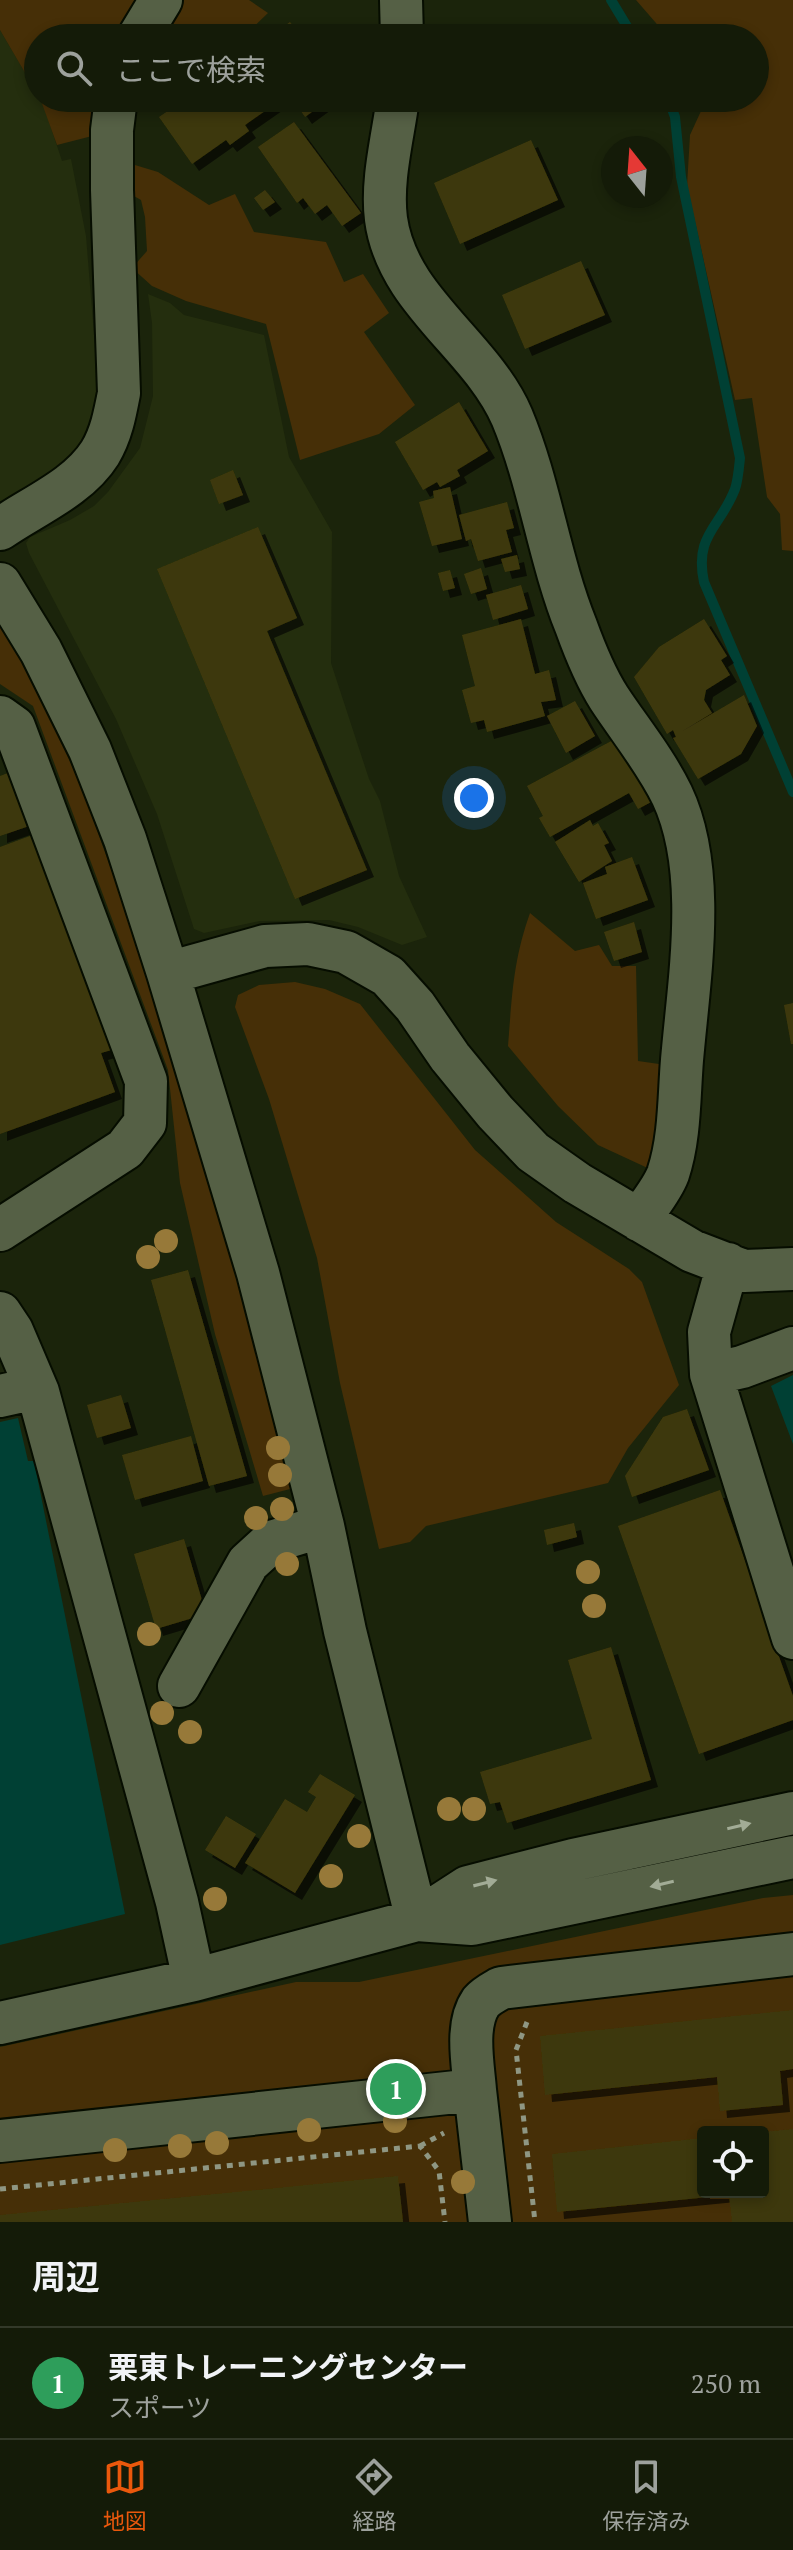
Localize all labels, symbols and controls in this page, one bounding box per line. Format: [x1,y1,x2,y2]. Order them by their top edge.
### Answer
search box [24,24,769,112]
icon: search [52,46,96,90]
text: ここで検索 [116,50,266,90]
north arrow [601,136,673,208]
your location [454,778,494,818]
one-way arrow [726,1819,751,1832]
one-way arrow [473,1876,498,1888]
one-way arrow [649,1878,674,1891]
pin: 1 [370,2059,422,2119]
map controls [697,2126,769,2198]
button: locate [697,2126,769,2198]
text: 周辺 [32,2254,100,2299]
text: 栗東トレーニングセンター [108,2347,468,2387]
text: 1 [51,2366,65,2400]
text: 250 m [691,2366,761,2400]
text: スポーツ [108,2390,211,2424]
tab: 地図 [103,2455,147,2535]
tab: 経路 [352,2455,396,2535]
tab: 保存済み [602,2455,690,2535]

